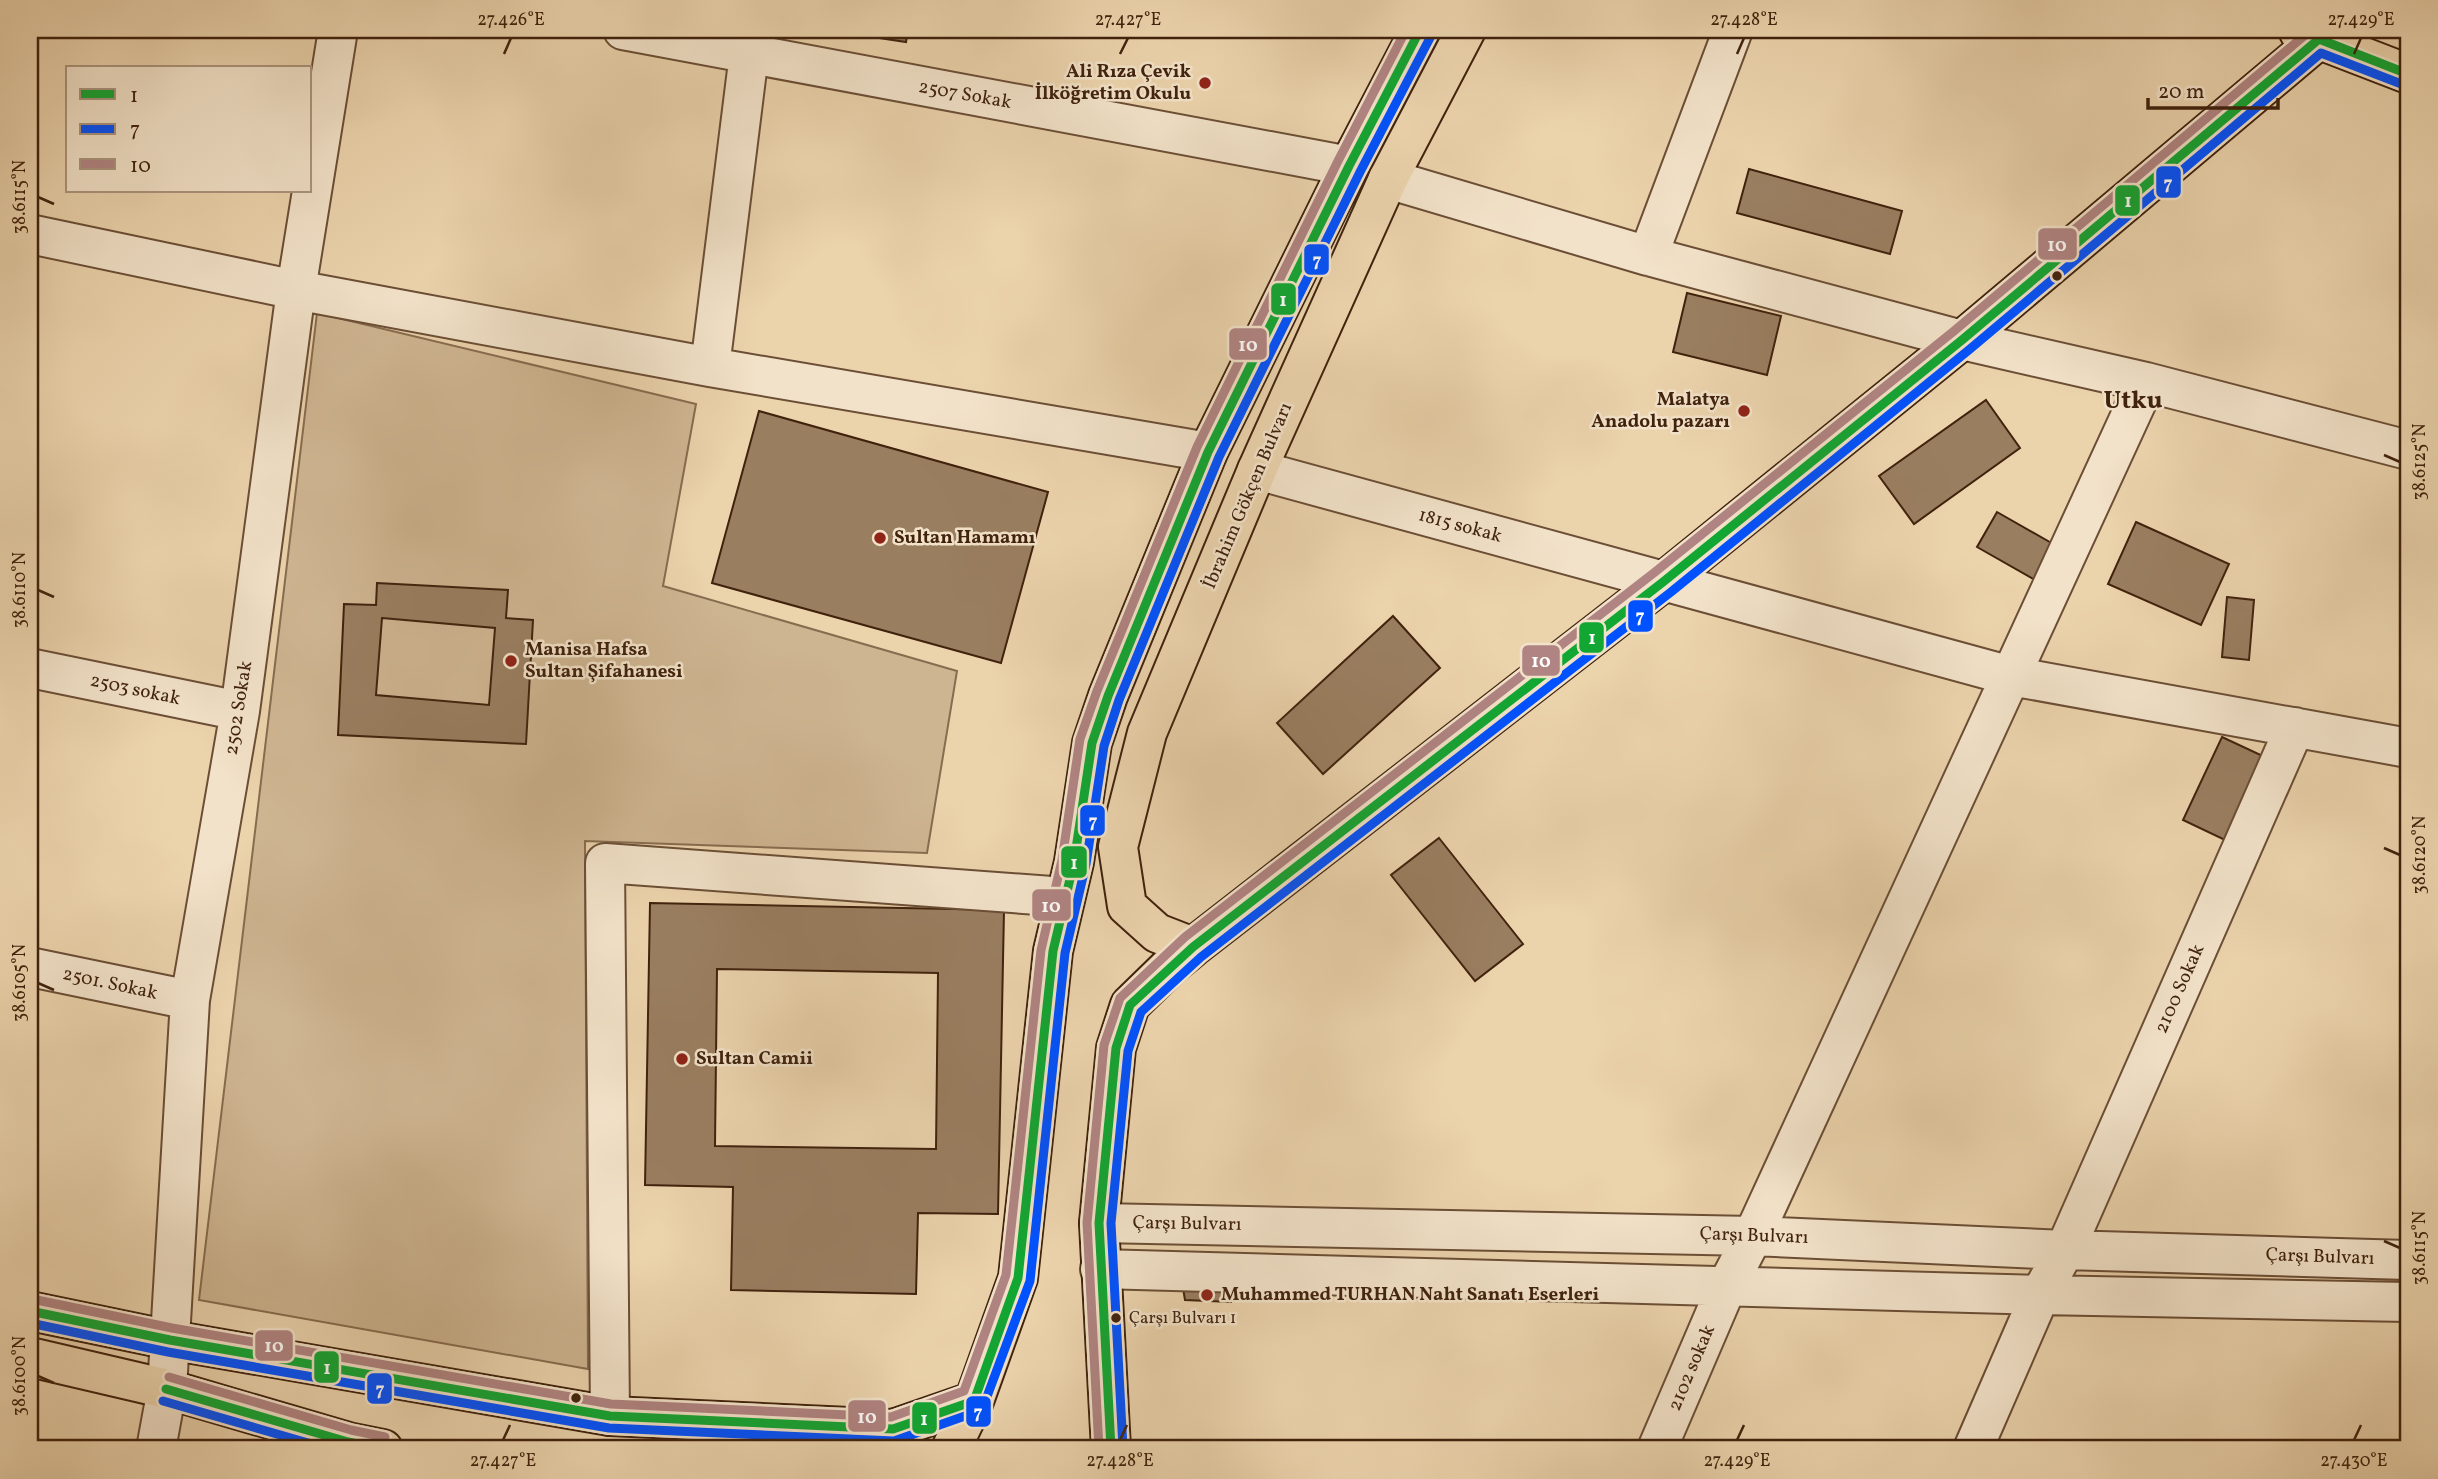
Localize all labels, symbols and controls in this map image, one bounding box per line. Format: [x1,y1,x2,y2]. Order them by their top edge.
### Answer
text: 27.426°E [477,8,545,33]
text: 27.427°E [1095,8,1161,33]
text: 27.428°E [1710,8,1778,33]
text: 27.429°E [2327,8,2395,33]
place label: Ali Rıza Çevik İlköğretim Okulu [1035,59,1191,107]
legend [66,66,312,192]
scale bar [2148,66,2277,110]
street label: 2507 Sokak [916,74,1014,116]
marker: Ali Rıza Çevik İlköğretim Okulu [1197,75,1213,91]
text: 20 m [2158,78,2204,107]
text: 1 [130,82,138,111]
text: 7 [130,116,140,145]
text: 10 [130,152,151,181]
text: 38.6115°N [8,160,33,234]
line badge: 7 [2155,165,2182,199]
text: 7 [2163,171,2173,197]
line badge: 1 [2114,184,2141,217]
text: 1 [2124,189,2132,215]
line badge: 10 [2037,227,2078,261]
text: 10 [2047,233,2067,259]
line badge: 7 [1303,243,1330,276]
text: 7 [1312,248,1322,274]
unlabelled marker [2050,269,2064,283]
line badge: 1 [1270,282,1297,316]
text: 1 [1279,288,1287,314]
line badge: 10 [1228,327,1268,361]
text: 10 [1238,333,1258,359]
district label: Utku [2103,383,2163,419]
place label: Malatya Anadolu pazarı [1591,387,1730,435]
street label: İbrahim Gökçen Bulvarı [1197,399,1299,593]
marker: Malatya Anadolu pazarı [1736,403,1752,419]
text: 38.6125°N [2408,423,2433,501]
street label: 1815 sokak [1415,502,1505,550]
place label: Sultan Hamamı [894,525,1036,551]
marker: Sultan Hamamı [872,530,888,546]
text: 38.6110°N [8,552,33,628]
line badge: 7 [1627,599,1654,633]
text: 7 [1635,604,1645,630]
line badge: 1 [1578,621,1605,654]
text: 1 [1588,626,1596,652]
place label: Manisa Hafsa Sultan Şifahanesi [525,637,683,685]
line badge: 10 [1521,644,1561,677]
text: 10 [1531,649,1551,675]
marker: Manisa Hafsa Sultan Şifahanesi [503,653,519,669]
street label: 2502 Sokak [219,659,259,757]
street label: 2503 sokak [87,668,183,712]
line badge: 7 [1079,804,1106,837]
text: 7 [1088,809,1098,835]
text: 38.6120°N [2408,816,2433,894]
line badge: 1 [1060,845,1088,879]
text: 1 [1070,851,1078,877]
line badge: 10 [1031,888,1072,922]
text: 10 [1041,894,1061,920]
street label: 2100 Sokak [2149,940,2211,1038]
text: 38.6105°N [8,944,33,1022]
street label: 2501. Sokak [60,961,160,1007]
place label: Sultan Camii [696,1046,813,1072]
marker: Sultan Camii [674,1051,690,1067]
street label: Çarşı Bulvarı [1132,1210,1242,1238]
text: 38.6115°N [2408,1211,2433,1285]
street label: Çarşı Bulvarı [1699,1221,1809,1251]
street label: Çarşı Bulvarı [2265,1242,2375,1272]
place label: Muhammed TURHAN Naht Sanatı Eserleri [1221,1282,1600,1308]
marker: Muhammed TURHAN Naht Sanatı Eserleri [1199,1287,1215,1303]
place label: Çarşı Bulvarı 1 [1129,1307,1236,1330]
marker: Çarşı Bulvarı 1 [1109,1311,1123,1325]
street label: 2102 sokak [1662,1321,1722,1415]
line badge: 10 [254,1329,294,1362]
text: 10 [264,1334,284,1360]
text: 38.6100°N [8,1336,33,1416]
line badge: 1 [313,1350,340,1384]
text: 1 [323,1356,331,1382]
line badge: 7 [366,1372,393,1405]
text: 7 [375,1377,385,1403]
unlabelled marker [569,1391,583,1405]
line badge: 7 [965,1395,992,1428]
line badge: 10 [847,1399,887,1433]
text: 7 [973,1400,983,1426]
line badge: 1 [911,1401,938,1435]
text: 10 [857,1405,877,1431]
text: 1 [920,1407,928,1433]
text: 27.427°E [470,1449,536,1474]
text: 27.428°E [1086,1449,1154,1474]
text: 27.429°E [1703,1449,1771,1474]
text: 27.430°E [2320,1449,2388,1474]

